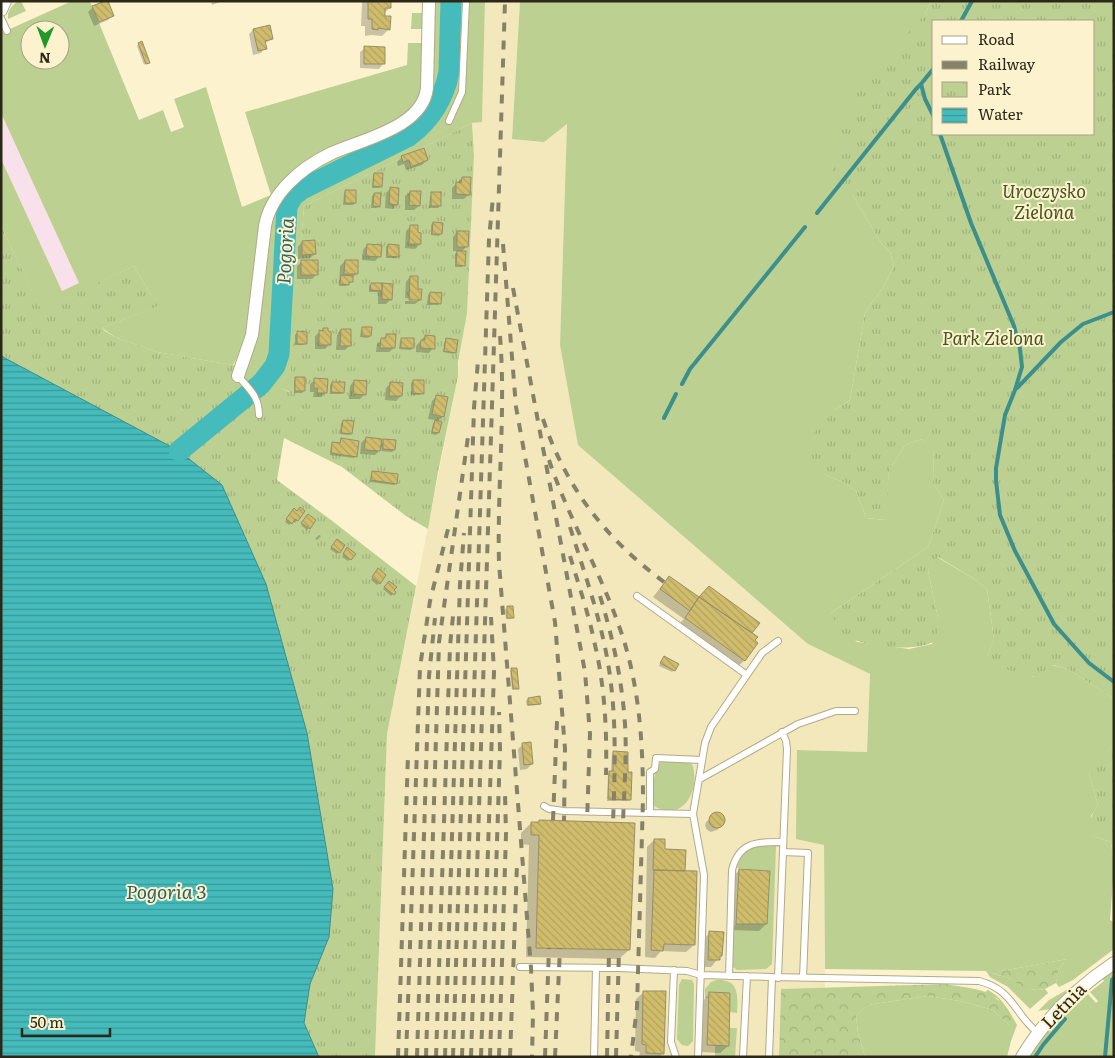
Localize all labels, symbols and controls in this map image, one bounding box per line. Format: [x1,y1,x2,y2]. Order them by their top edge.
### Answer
north arrow [20,20,70,70]
legend [932,20,1095,135]
text: Road [978,27,1014,50]
text: N [38,49,51,69]
text: Railway [978,52,1036,75]
text: Park [978,77,1012,100]
text: Water [978,102,1023,125]
park label: Uroczysko Zielona [1002,177,1086,225]
water label: Pogoria [268,217,300,285]
park label: Park Zielona [942,324,1045,351]
water label: Pogoria 3 [126,877,206,905]
street label: Letnia [1034,976,1092,1034]
scale bar [22,1006,110,1038]
text: 50 m [30,1010,64,1033]

